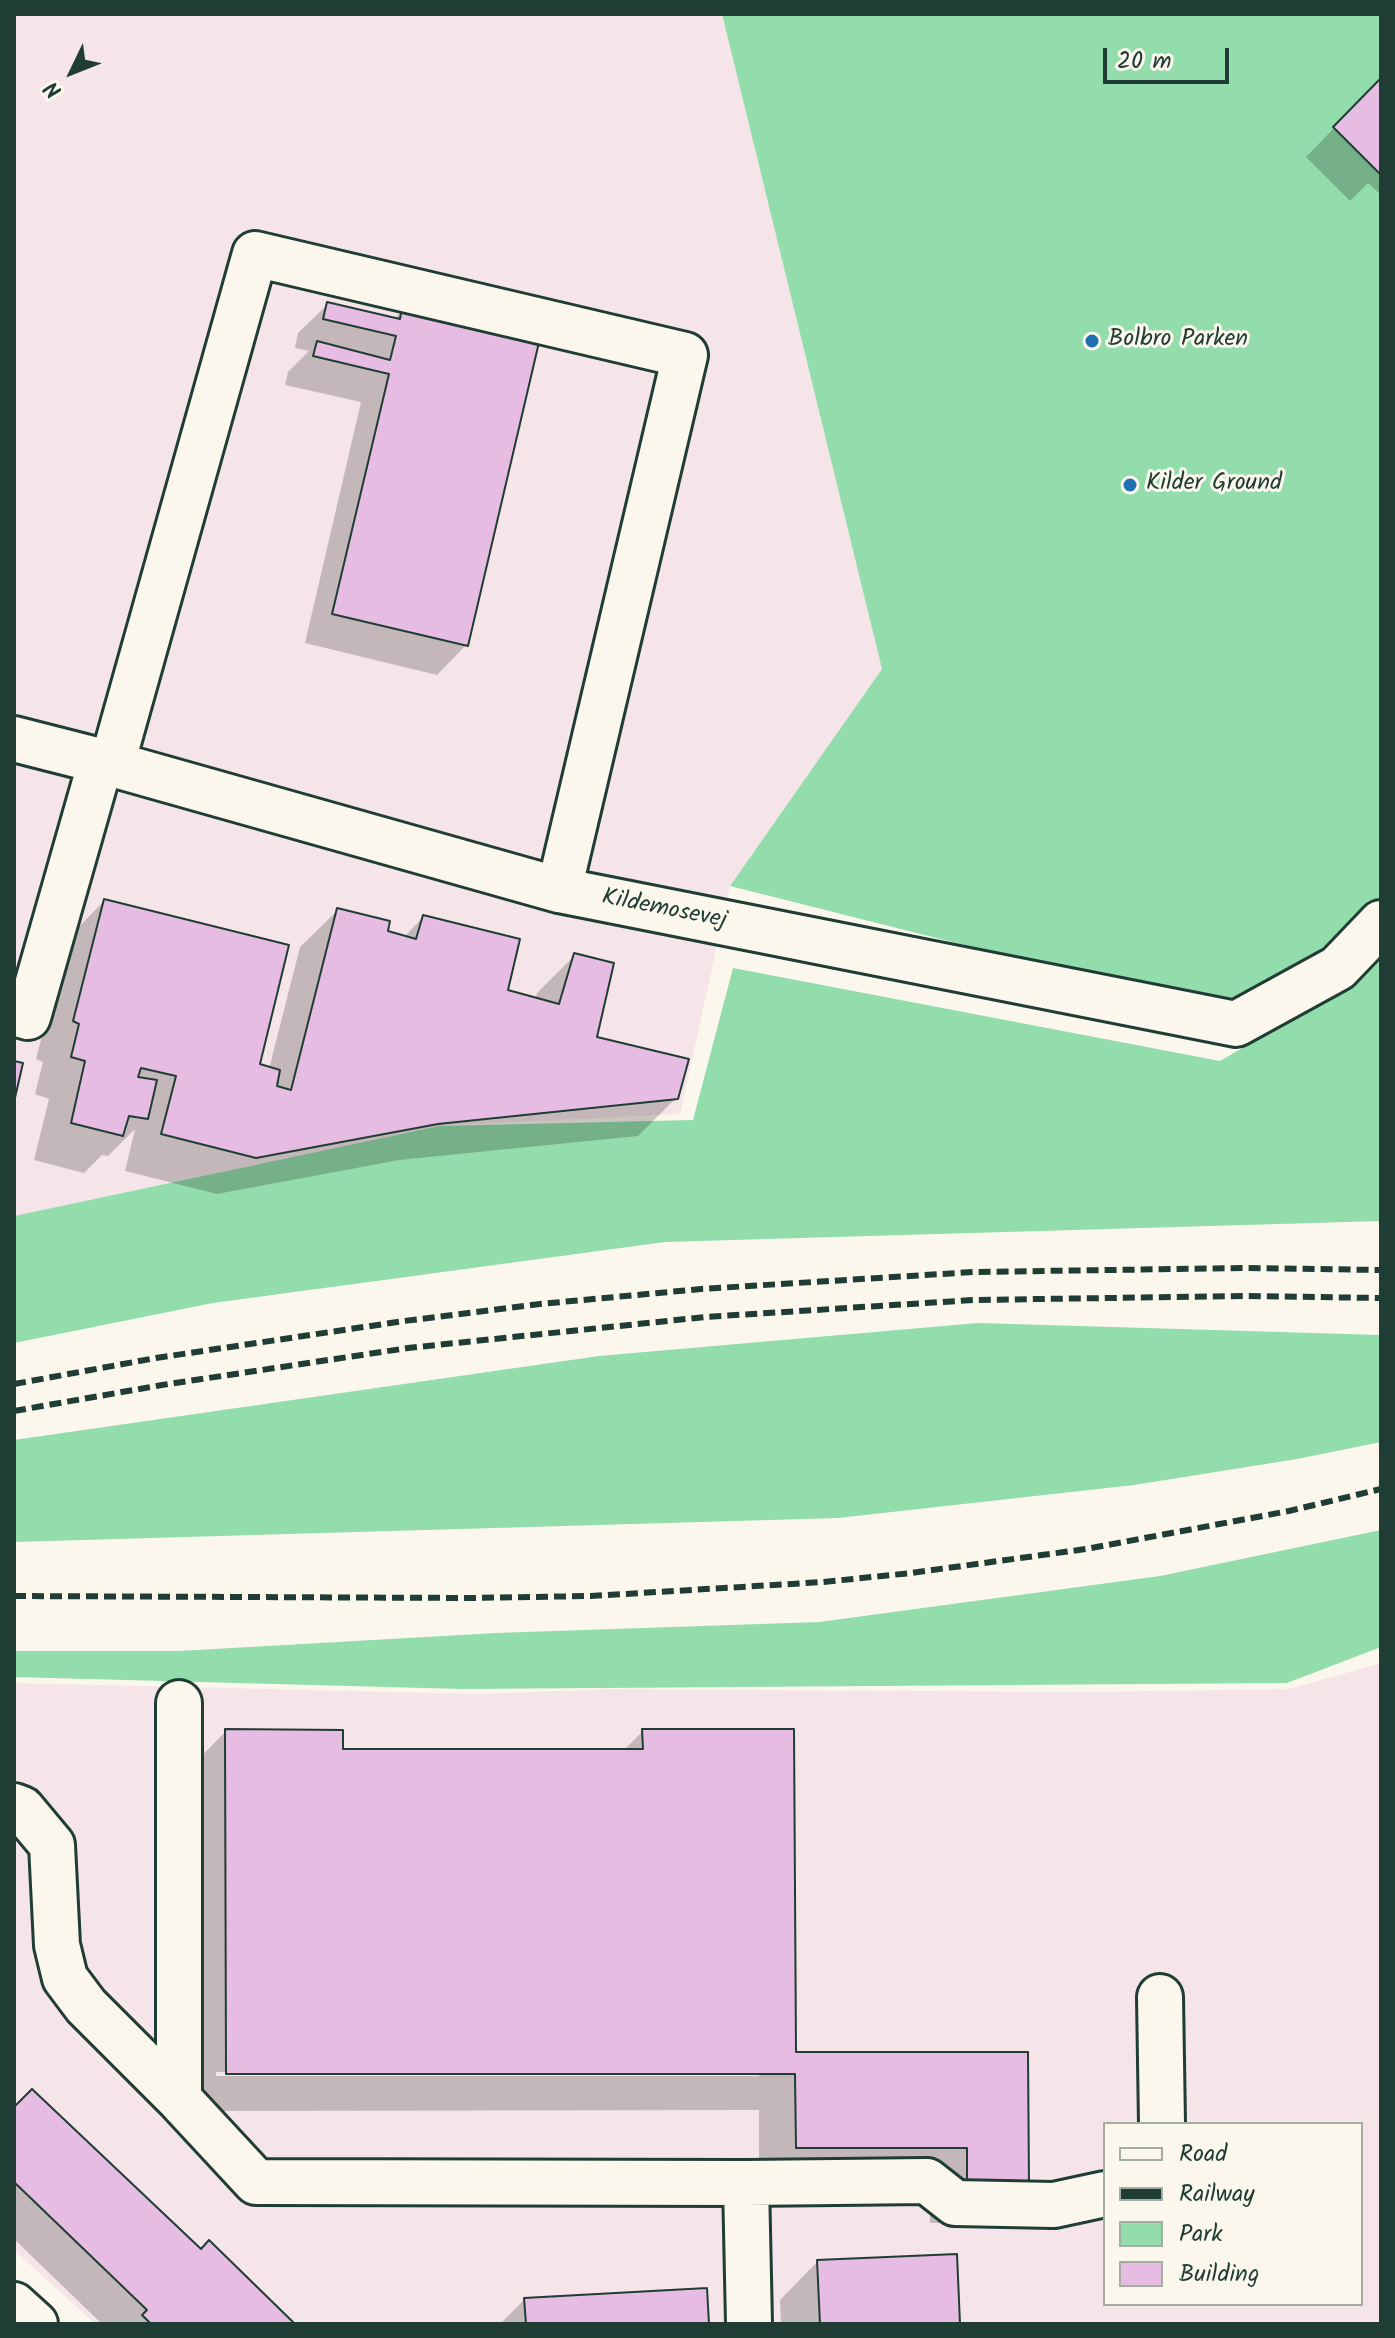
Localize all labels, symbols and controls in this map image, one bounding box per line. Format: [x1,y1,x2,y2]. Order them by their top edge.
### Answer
north arrow [32,32,112,112]
scale bar [1107,32,1233,82]
text: 20 m [1117,42,1172,81]
text: N [37,72,72,106]
place label: Bolbro Parken [1108,327,1248,355]
marker: Bolbro Parken [1083,332,1101,350]
place label: Kilder Ground [1146,471,1282,499]
marker: Kilder Ground [1121,476,1139,494]
street label: Kildemosevej [599,885,729,937]
legend [1103,2122,1363,2306]
text: Road [1179,2135,1227,2174]
text: Railway [1179,2175,1255,2214]
text: Park [1179,2215,1223,2254]
text: Building [1179,2255,1259,2294]

